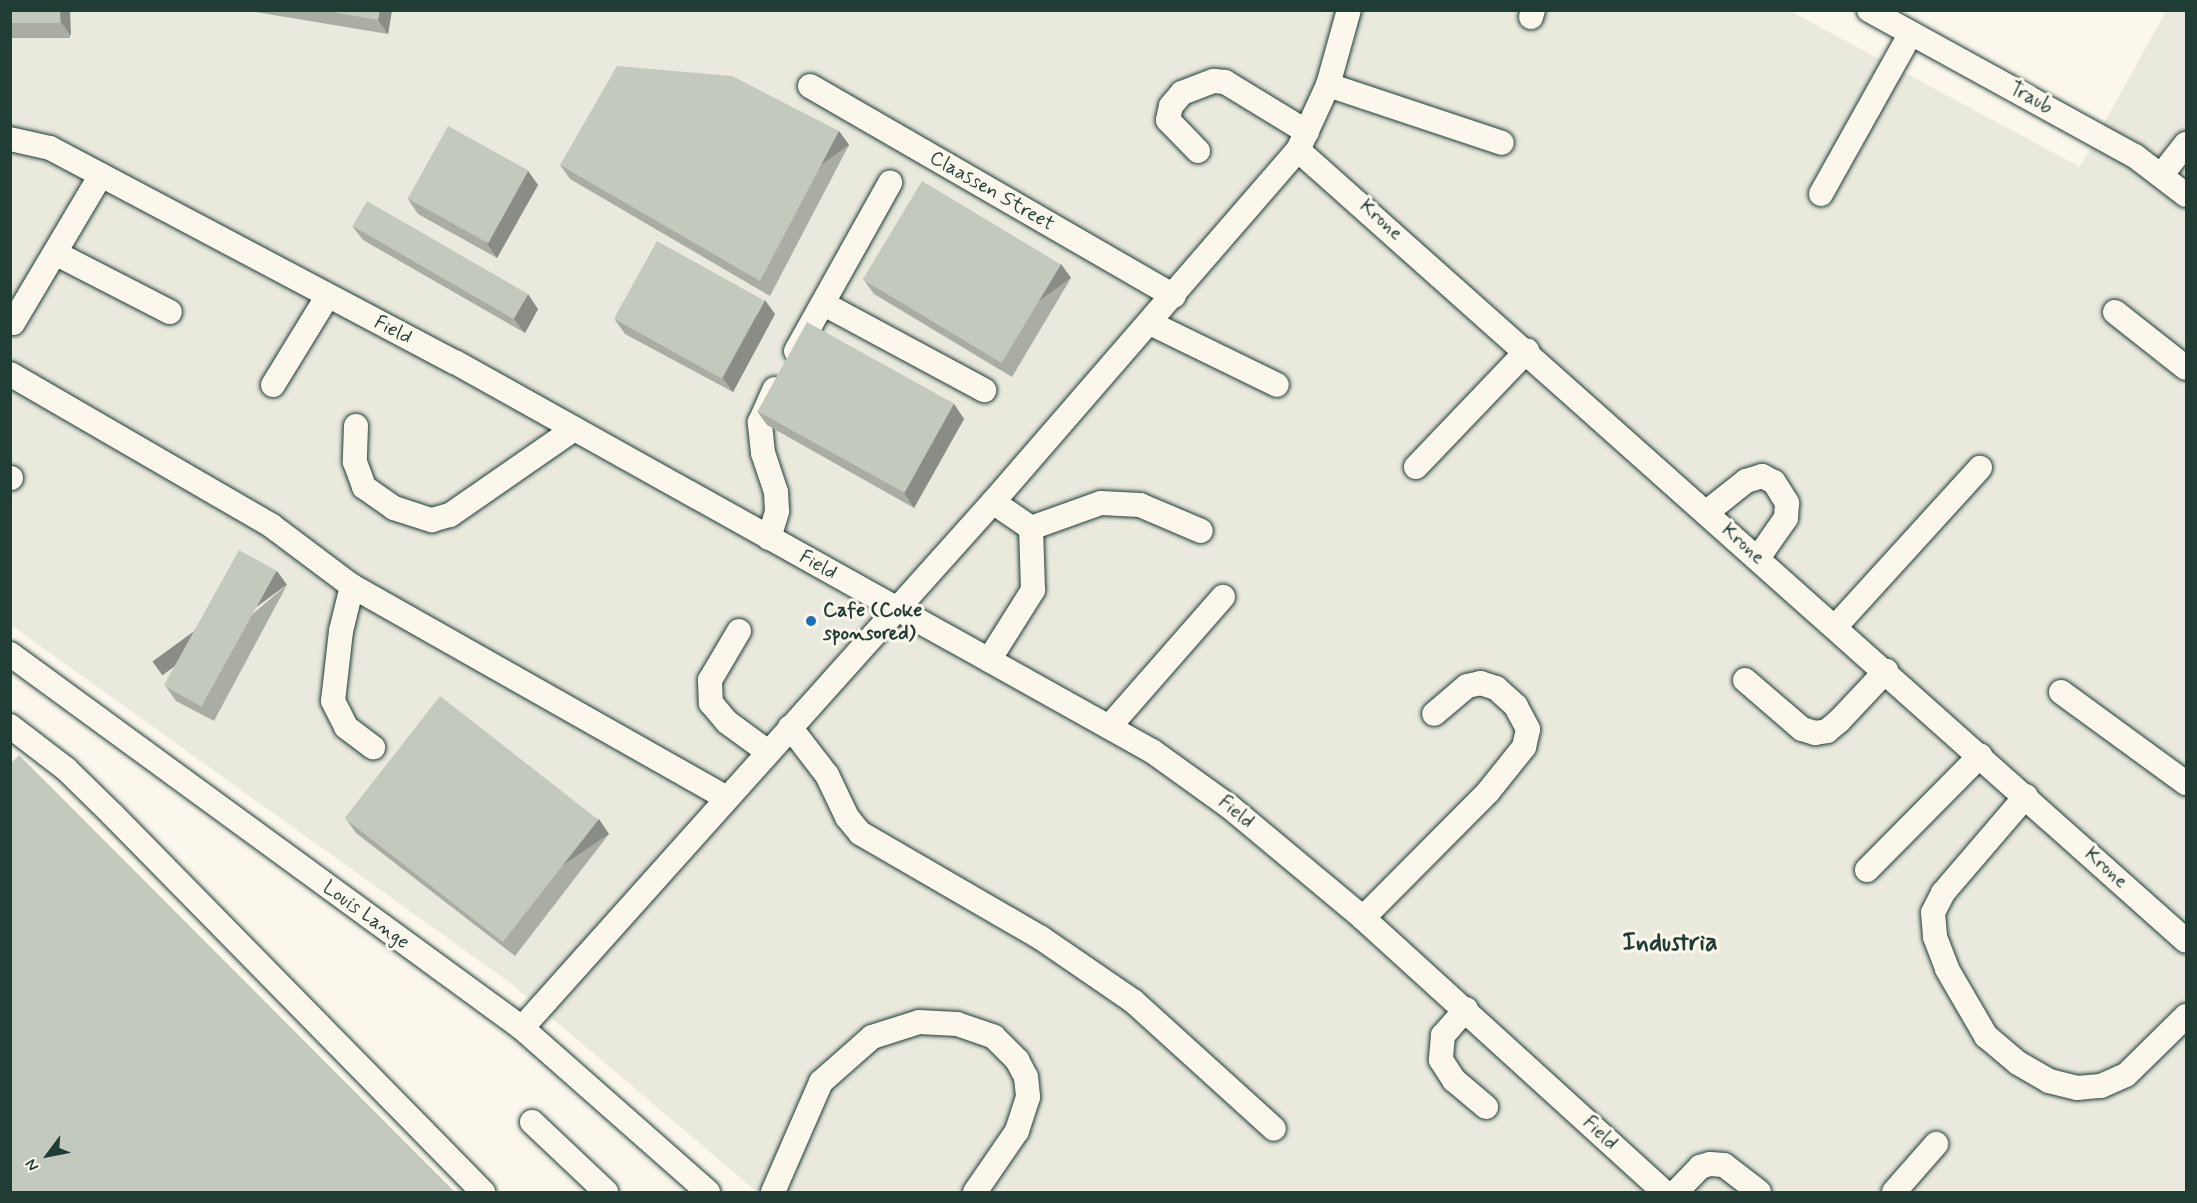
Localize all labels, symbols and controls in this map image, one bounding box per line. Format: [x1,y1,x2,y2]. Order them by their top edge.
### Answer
street label: Traub [2005,76,2057,120]
street label: Claassen Street [926,146,1058,236]
street label: Krone [1354,194,1408,246]
street label: Field [370,310,416,350]
street label: Krone [1716,518,1770,570]
street label: Field [795,545,841,585]
place label: Cafe (Coke sponsored) [823,598,922,645]
marker: Cafe (Coke sponsored) [804,614,818,628]
street label: Field [1213,790,1259,834]
street label: Krone [2079,842,2133,894]
street label: Louis Lange [319,876,413,954]
district label: Industria [1622,928,1718,960]
street label: Field [1577,1111,1623,1155]
north arrow [18,1125,78,1185]
text: N [21,1155,44,1175]

